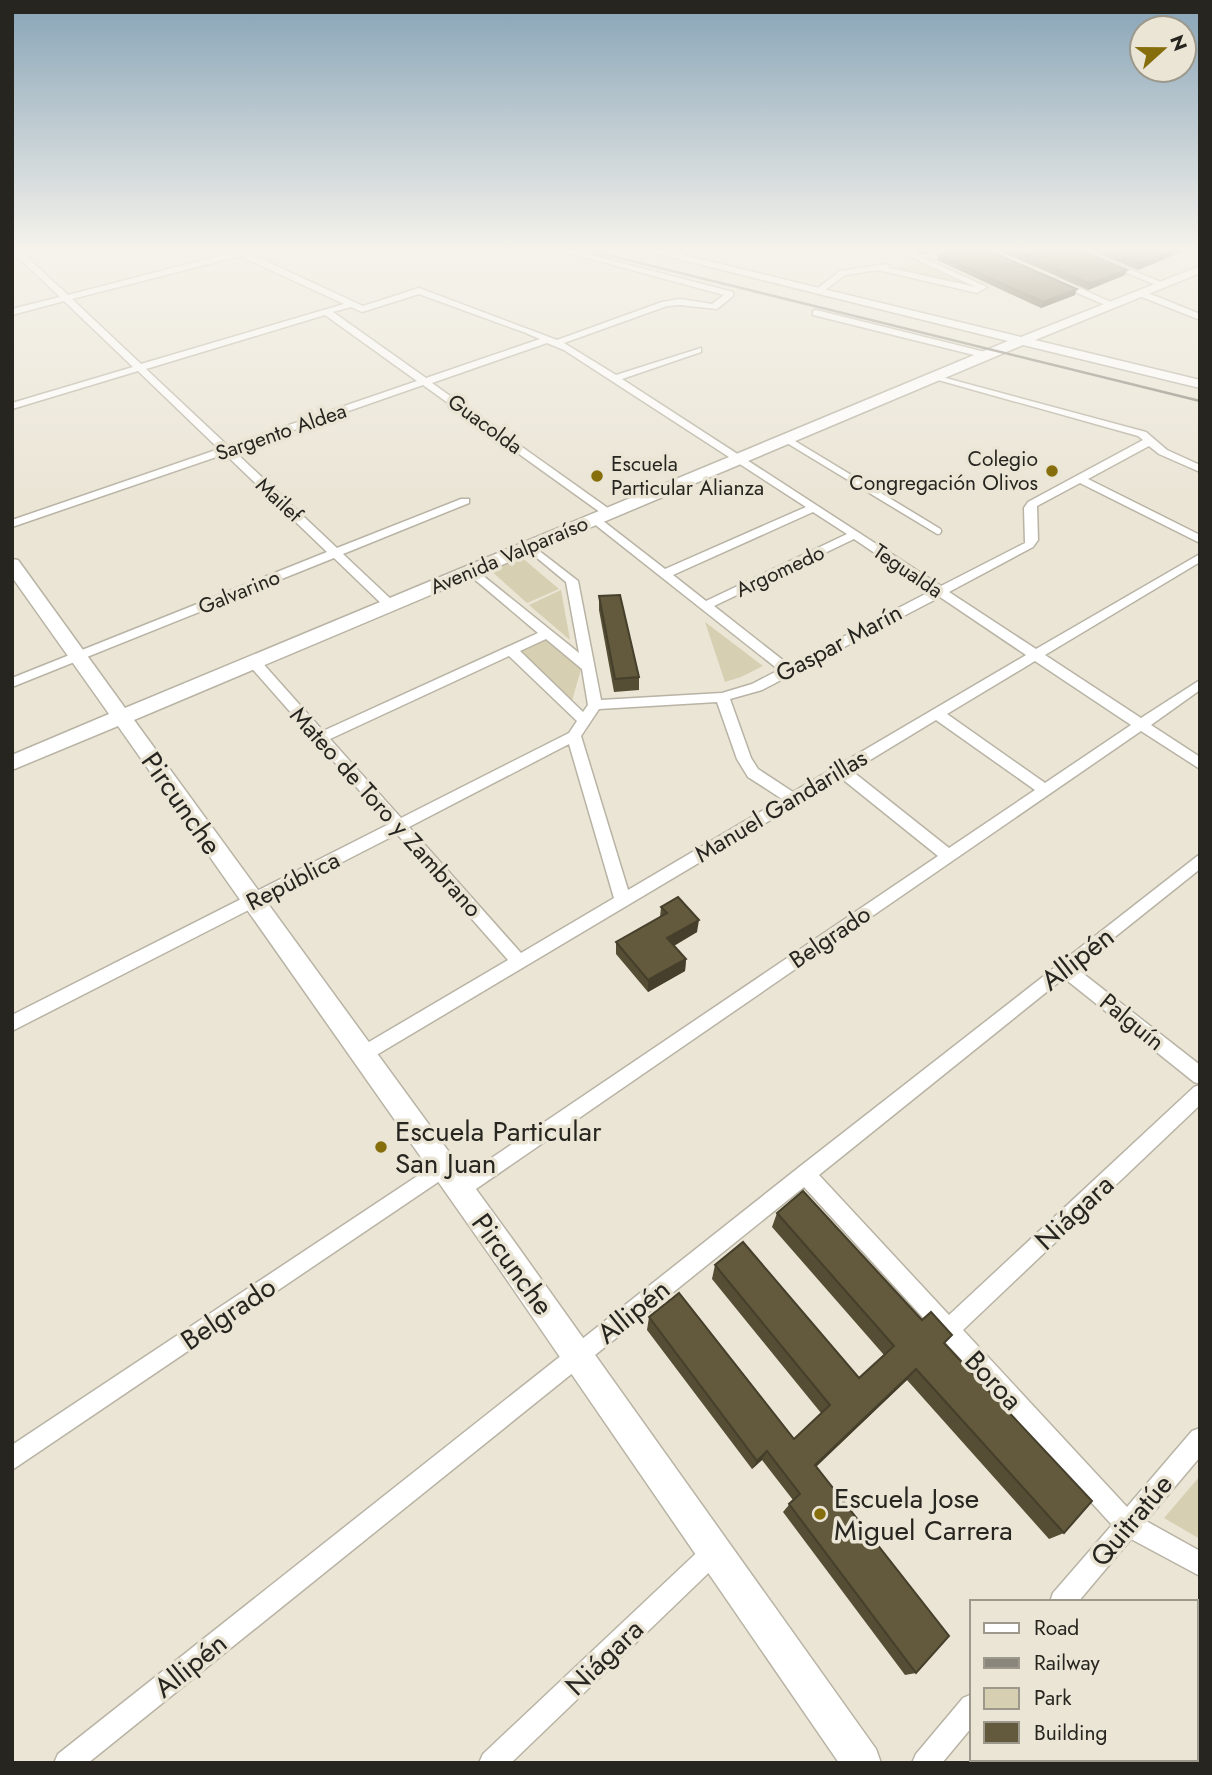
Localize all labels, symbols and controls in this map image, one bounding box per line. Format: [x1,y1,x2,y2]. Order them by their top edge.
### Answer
north arrow [1128,14,1198,84]
text: N [1163,31,1194,55]
street label: Guacolda [441,387,529,461]
street label: Sargento Aldea [211,396,351,468]
place label: Colegio Congregación Olivos [849,444,1038,498]
place label: Escuela Particular Alianza [611,449,764,503]
marker: Colegio Congregación Olivos [1044,463,1060,479]
marker: Escuela Particular Alianza [589,468,605,484]
street label: Mailef [249,471,310,530]
street label: Avenida Valparaíso [425,508,593,602]
street label: Argomedo [731,537,829,605]
street label: Tegualda [867,537,949,605]
street label: Galvarino [194,562,284,622]
street label: Gaspar Marín [769,595,908,691]
street label: Mateo de Toro y Zambrano [282,699,491,925]
street label: Manuel Gandarillas [688,740,874,871]
street label: Pircunche [131,744,232,863]
street label: República [240,842,346,919]
street label: Belgrado [782,896,877,977]
street label: Allipén [1032,916,1123,1000]
street label: Palguín [1092,985,1172,1059]
place label: Escuela Particular San Juan [395,1111,602,1184]
marker: Escuela Particular San Juan [373,1139,389,1155]
street label: Niágara [1026,1165,1123,1260]
street label: Pircunche [462,1205,564,1324]
street label: Belgrado [173,1267,284,1360]
street label: Allipén [588,1269,679,1354]
street label: Boroa [955,1341,1032,1420]
street label: Quitratúe [1080,1465,1182,1576]
place label: Escuela Jose Miguel Carrera [834,1478,1013,1551]
marker: Escuela Jose Miguel Carrera [812,1506,828,1522]
legend [970,1600,1198,1761]
street label: Niágara [556,1610,653,1705]
text: Road [1034,1613,1079,1643]
street label: Allipén [145,1623,236,1708]
text: Railway [1034,1648,1100,1678]
text: Park [1034,1683,1072,1713]
text: Building [1034,1718,1107,1748]

